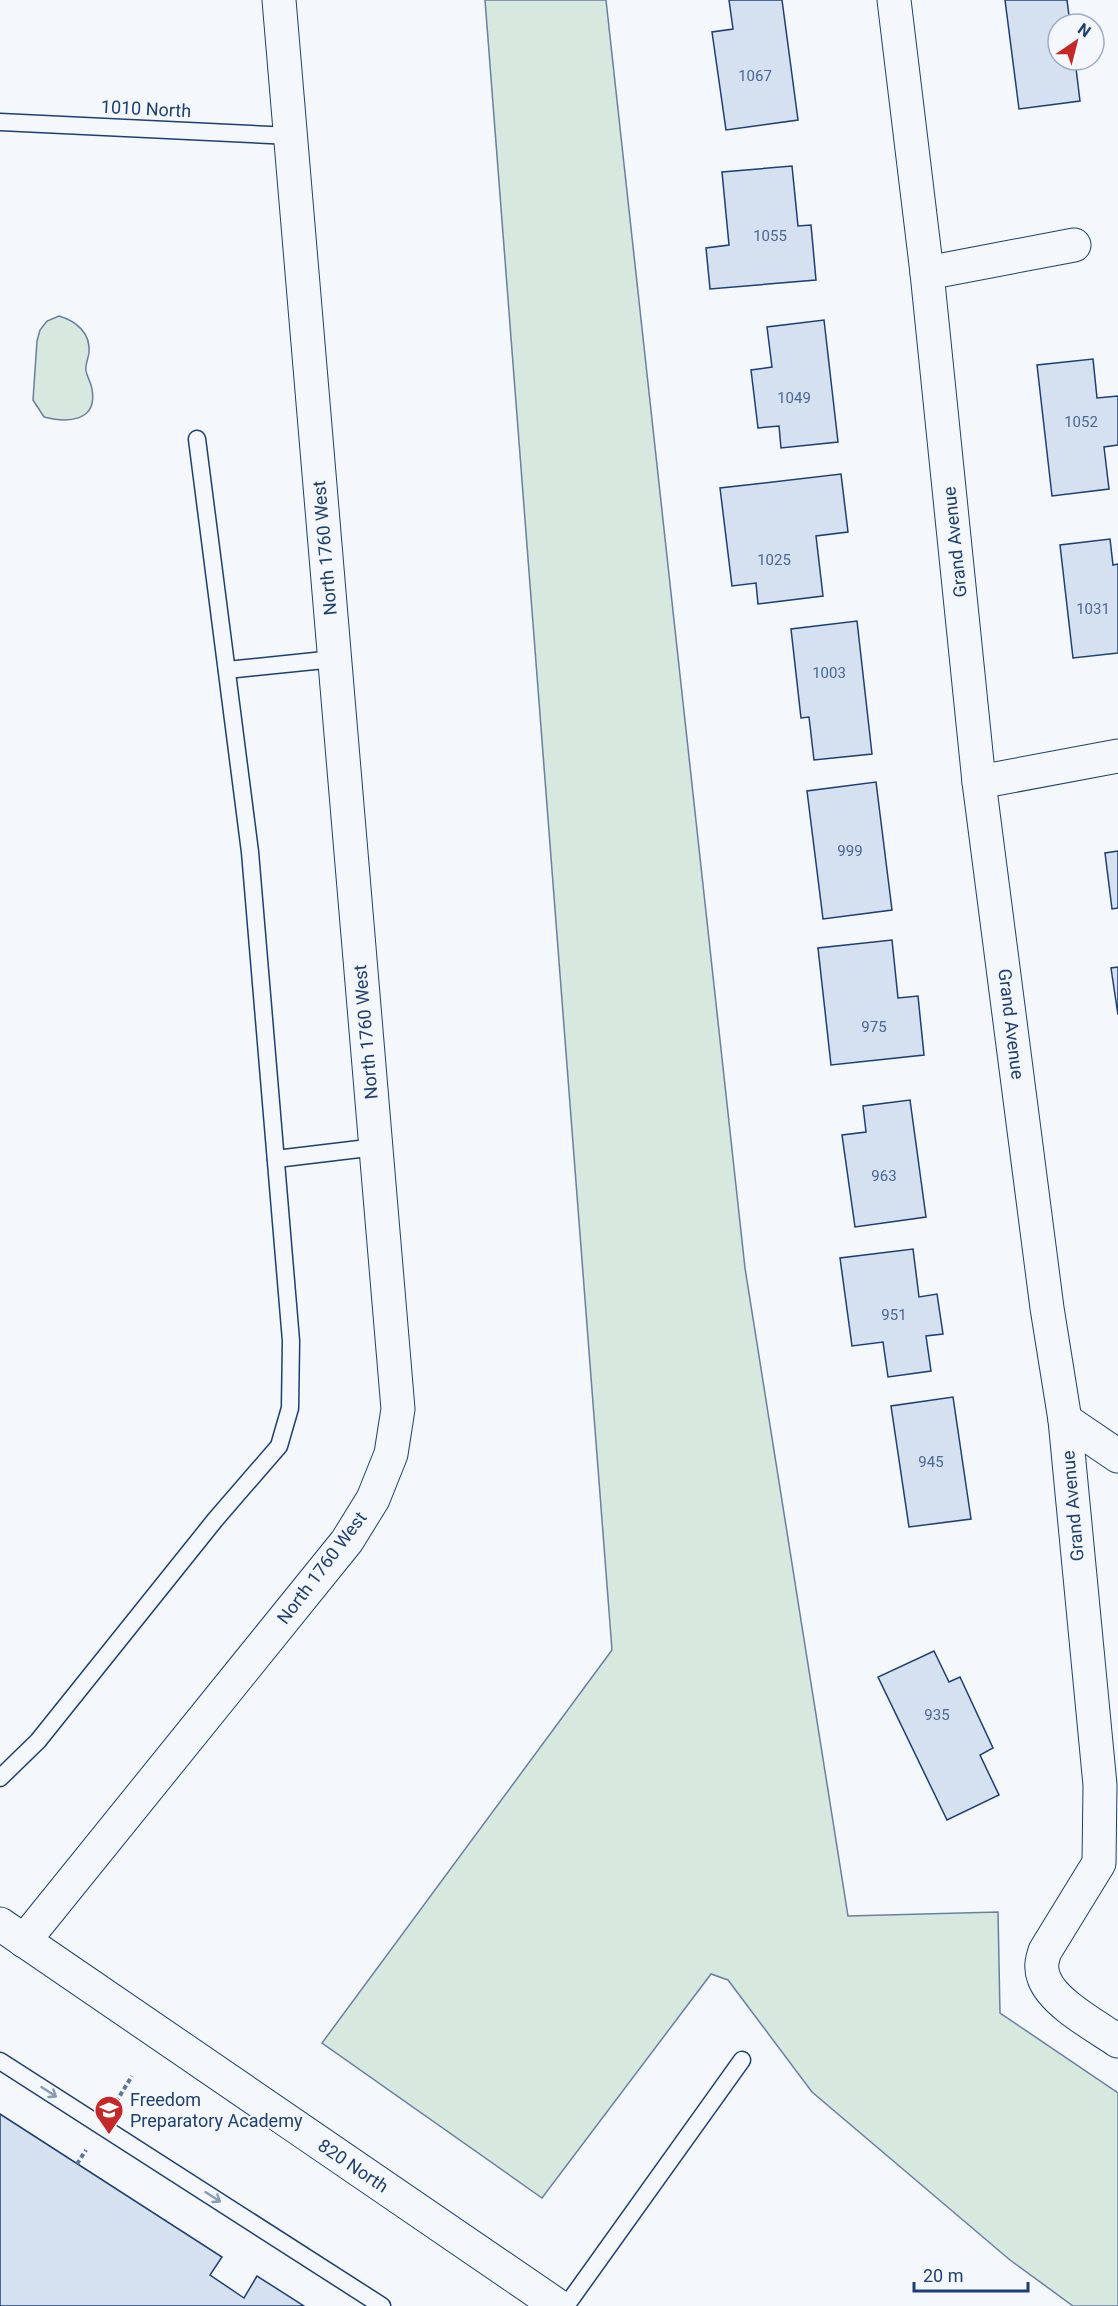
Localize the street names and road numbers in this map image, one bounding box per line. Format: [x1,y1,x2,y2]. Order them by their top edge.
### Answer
street label: 1010 North [100,96,192,121]
street label: North 1760 West [308,480,341,616]
street label: Grand Avenue [938,486,971,598]
street label: North 1760 West [349,964,382,1100]
street label: Grand Avenue [994,967,1029,1080]
street label: Grand Avenue [1057,1450,1088,1562]
street label: North 1760 West [273,1507,371,1628]
street label: 820 North [314,2134,392,2197]

